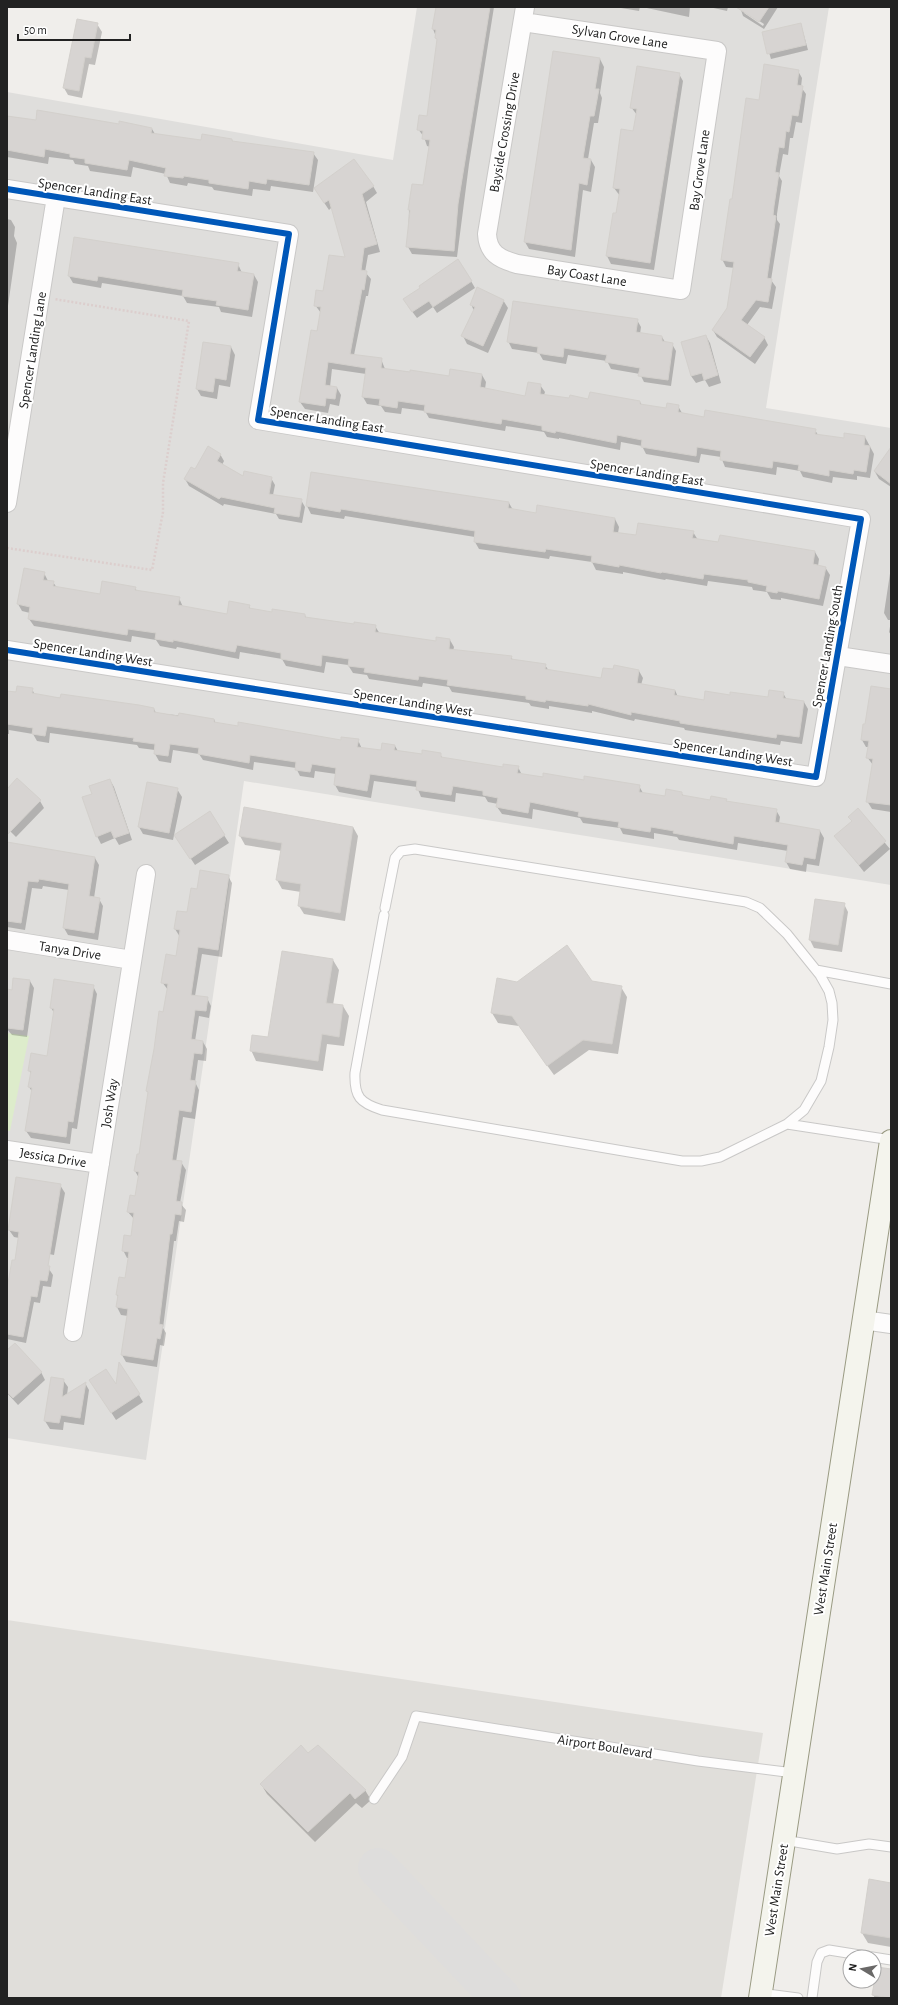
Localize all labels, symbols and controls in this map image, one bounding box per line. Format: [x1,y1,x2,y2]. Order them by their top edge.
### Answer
scale bar [18,16,130,42]
street label: Sylvan Grove Lane [571,22,669,51]
text: 50 m [24,24,47,36]
street label: Bayside Crossing Drive [488,71,522,193]
street label: Bay Grove Lane [687,129,713,212]
street label: Spencer Landing East [37,176,153,208]
street label: Bay Coast Lane [546,263,628,289]
street label: Spencer Landing Lane [17,291,49,410]
street label: Spencer Landing East [269,404,385,436]
street label: Spencer Landing East [589,457,705,489]
street label: Spencer Landing South [810,584,846,709]
street label: Spencer Landing West [32,637,154,669]
street label: Spencer Landing West [352,687,474,719]
street label: Spencer Landing West [672,737,794,769]
street label: Tanya Drive [38,939,102,963]
street label: Josh Way [99,1077,121,1129]
street label: Jessica Drive [18,1146,87,1170]
street label: West Main Street [812,1521,840,1616]
street label: Airport Boulevard [556,1733,653,1761]
street label: West Main Street [763,1842,791,1937]
north arrow [842,1949,882,1989]
text: N [847,1963,859,1972]

